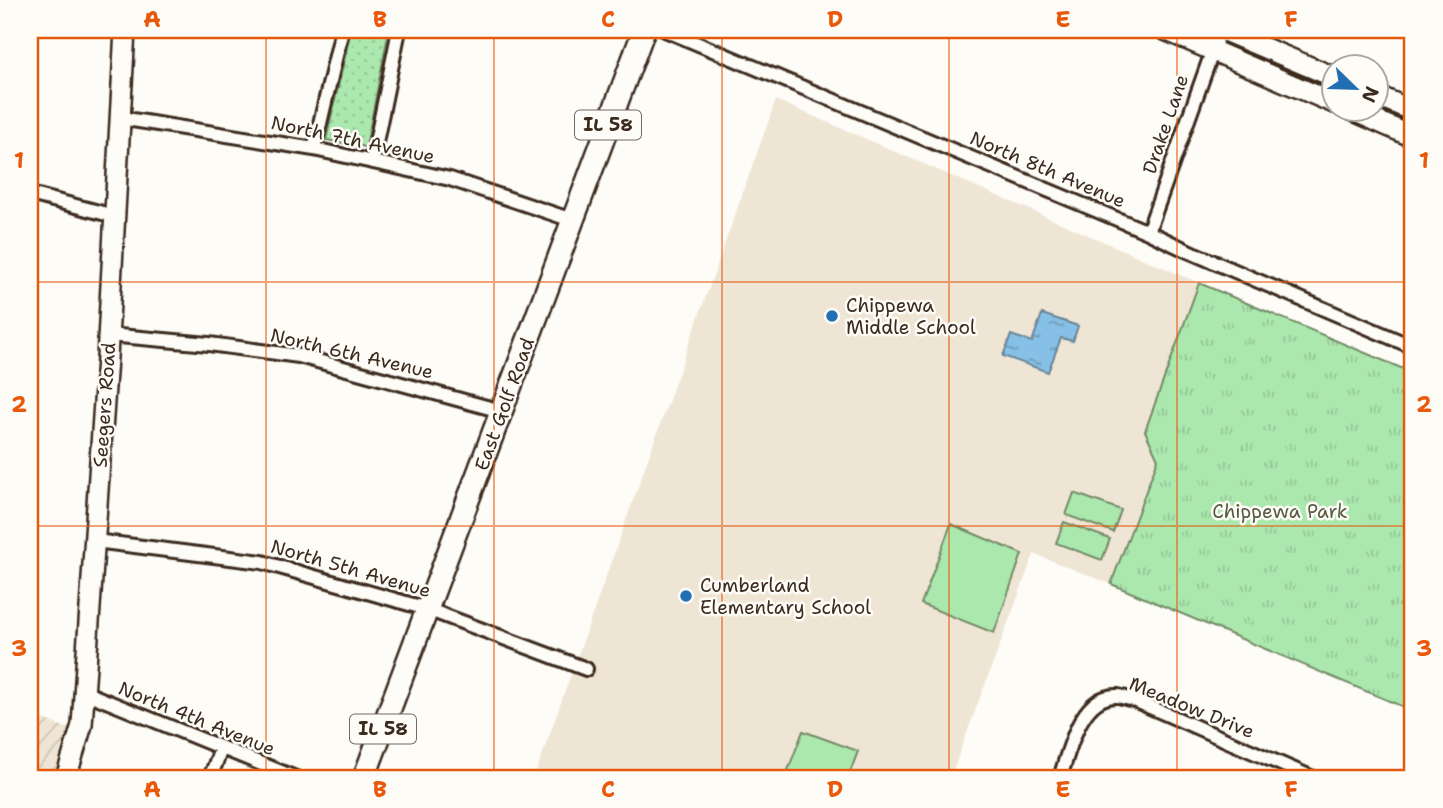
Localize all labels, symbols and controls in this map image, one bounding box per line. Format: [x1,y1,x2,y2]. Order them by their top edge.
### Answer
text: A [143,4,161,34]
text: B [373,4,387,34]
text: C [601,4,615,34]
text: D [827,4,843,34]
text: E [1055,4,1071,34]
text: F [1284,4,1298,34]
north arrow [1320,52,1390,122]
street label: Drake Lane [1137,71,1194,177]
text: N [1356,83,1385,106]
street label: North 7th Avenue [269,110,437,169]
road number: IL 58 [575,110,641,140]
street label: North 8th Avenue [966,125,1129,214]
text: 1 [14,145,24,175]
text: 1 [1419,145,1429,175]
place label: Chippewa Middle School [846,293,976,340]
marker: Chippewa Middle School [824,308,840,324]
street label: North 6th Avenue [268,323,436,384]
street label: East Golf Road [469,334,540,474]
street label: Seegers Road [88,342,121,468]
text: 2 [11,389,27,419]
text: 2 [1416,389,1432,419]
park label: Chippewa Park [1212,499,1348,524]
street label: North 5th Avenue [268,534,434,603]
place label: Cumberland Elementary School [700,573,871,620]
marker: Cumberland Elementary School [678,588,694,604]
text: 3 [11,633,27,663]
text: 3 [1416,633,1432,663]
street label: Meadow Drive [1125,671,1258,744]
street label: North 4th Avenue [115,676,279,761]
road number: IL 58 [350,714,416,744]
text: A [143,774,161,804]
text: B [373,774,387,804]
text: C [601,774,615,804]
text: D [827,774,843,804]
text: E [1055,774,1071,804]
text: F [1284,774,1298,804]

